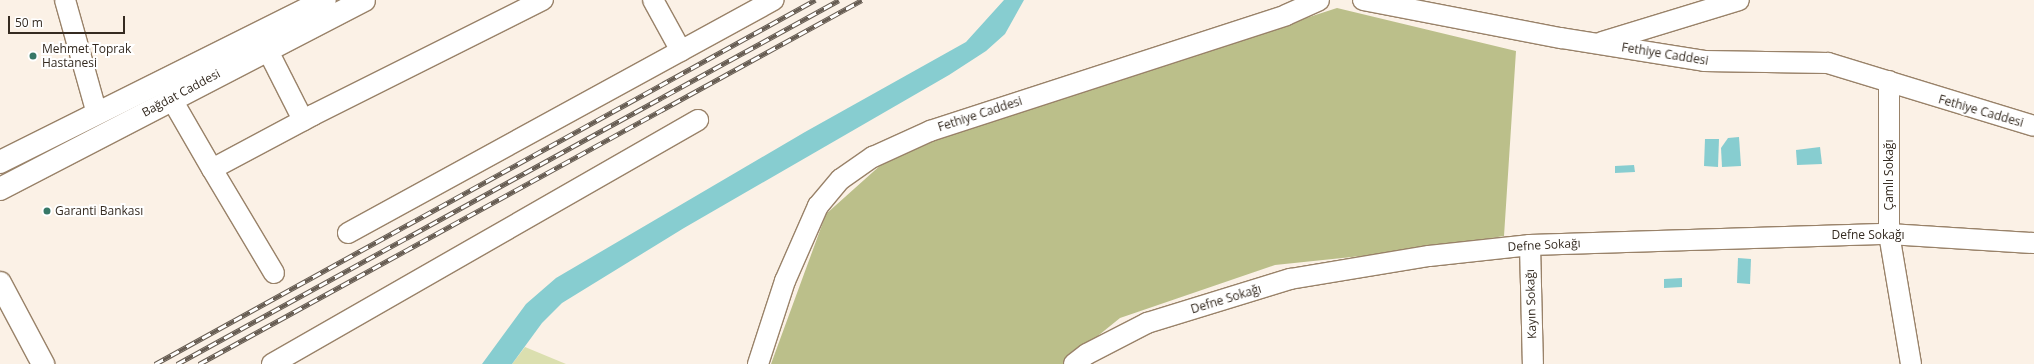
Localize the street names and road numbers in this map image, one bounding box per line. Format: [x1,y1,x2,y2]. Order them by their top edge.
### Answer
street label: Fethiye Caddesi [1620,40,1710,68]
street label: Bağdat Caddesi [139,66,223,120]
street label: Fethiye Caddesi [1937,92,2025,130]
street label: Fethiye Caddesi [936,94,1024,134]
street label: Çamlı Sokağı [1882,140,1896,210]
street label: Defne Sokağı [1831,228,1905,242]
street label: Defne Sokağı [1507,236,1581,254]
street label: Kayın Sokağı [1523,269,1539,339]
street label: Defne Sokağı [1189,281,1263,317]

